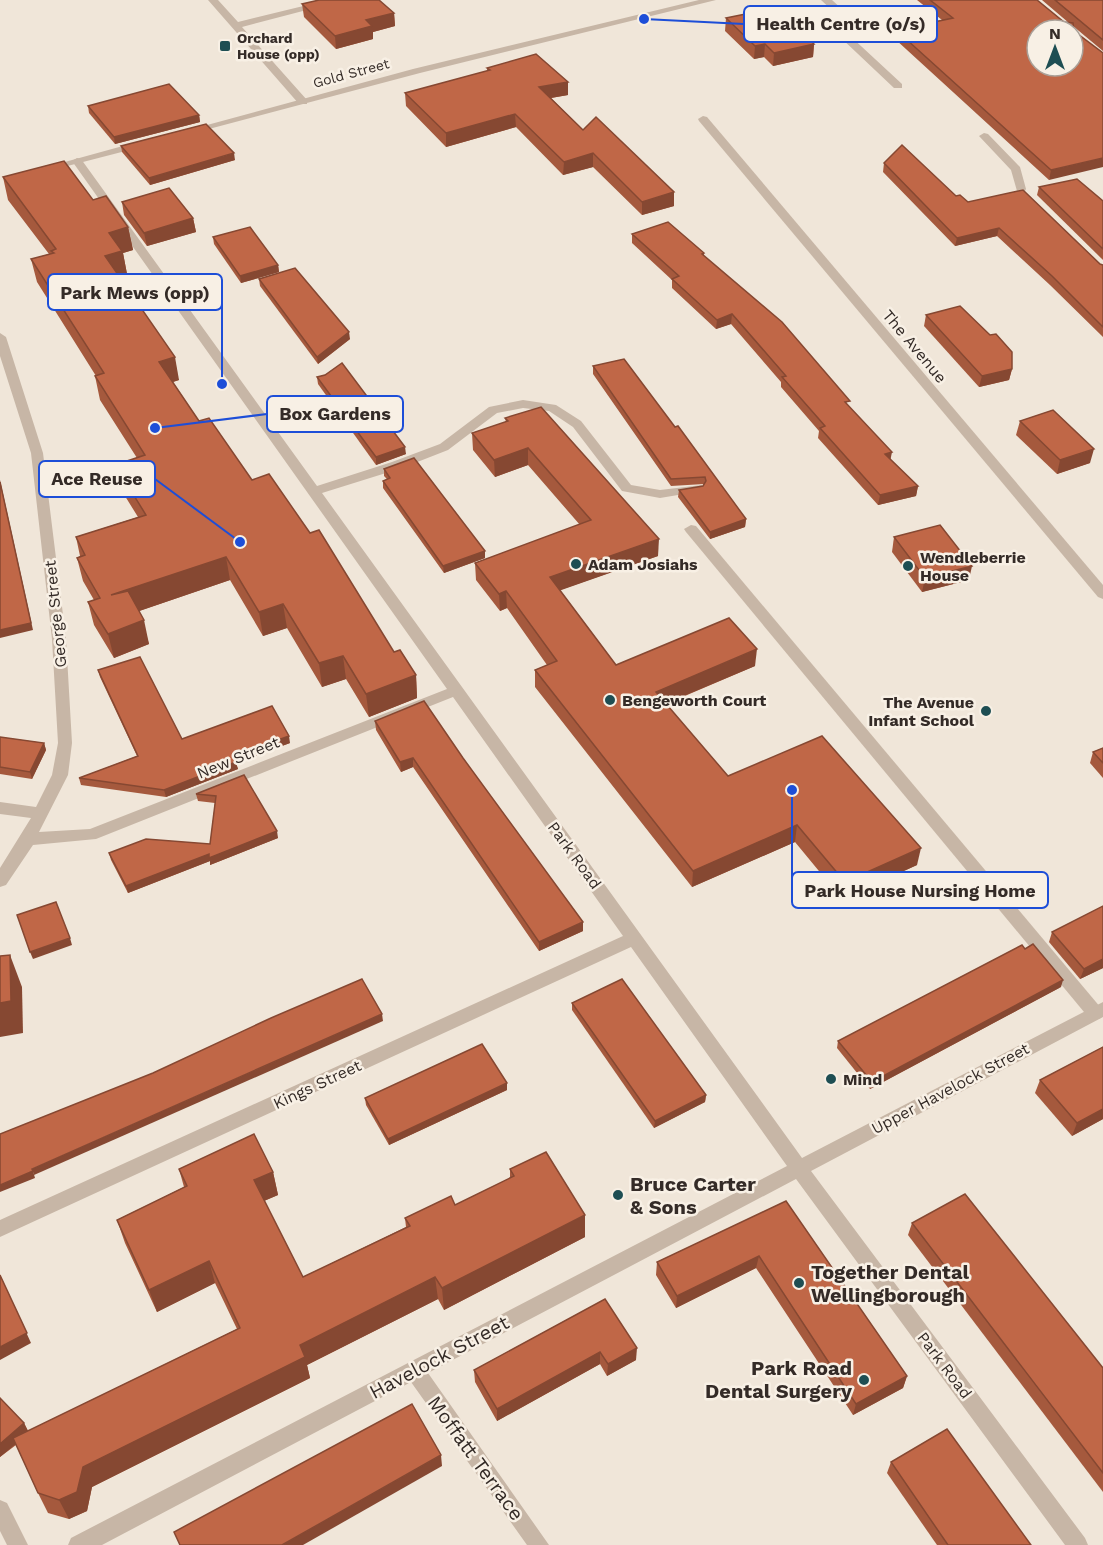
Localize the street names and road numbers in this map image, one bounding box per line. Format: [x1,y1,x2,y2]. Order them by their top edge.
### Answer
street label: Gold Street [311,55,391,91]
street label: The Avenue [878,306,951,387]
street label: George Street [40,559,71,669]
street label: New Street [194,732,282,783]
street label: Park Road [544,818,605,893]
street label: Upper Havelock Street [868,1039,1033,1138]
street label: Kings Street [270,1056,365,1113]
street label: Havelock Street [365,1310,513,1404]
street label: Park Road [913,1328,976,1402]
street label: Moffatt Terrace [423,1391,529,1525]

